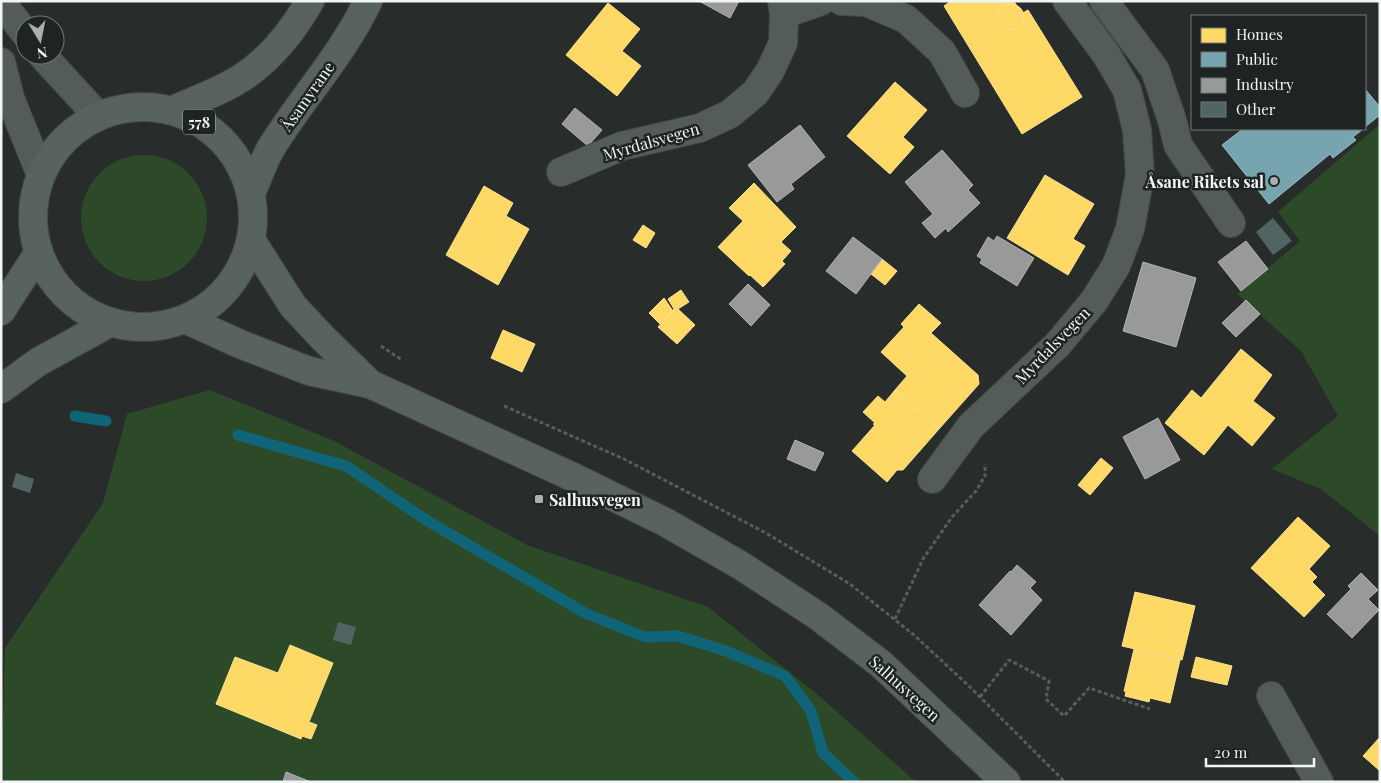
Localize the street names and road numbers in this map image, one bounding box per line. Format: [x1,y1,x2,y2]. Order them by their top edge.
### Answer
street label: Åsamyrane [275,57,339,136]
road number: 578 [183,110,215,134]
street label: Myrdalsvegen [600,117,702,165]
street label: Myrdalsvegen [1010,302,1094,388]
street label: Salhusvegen [865,650,945,726]

